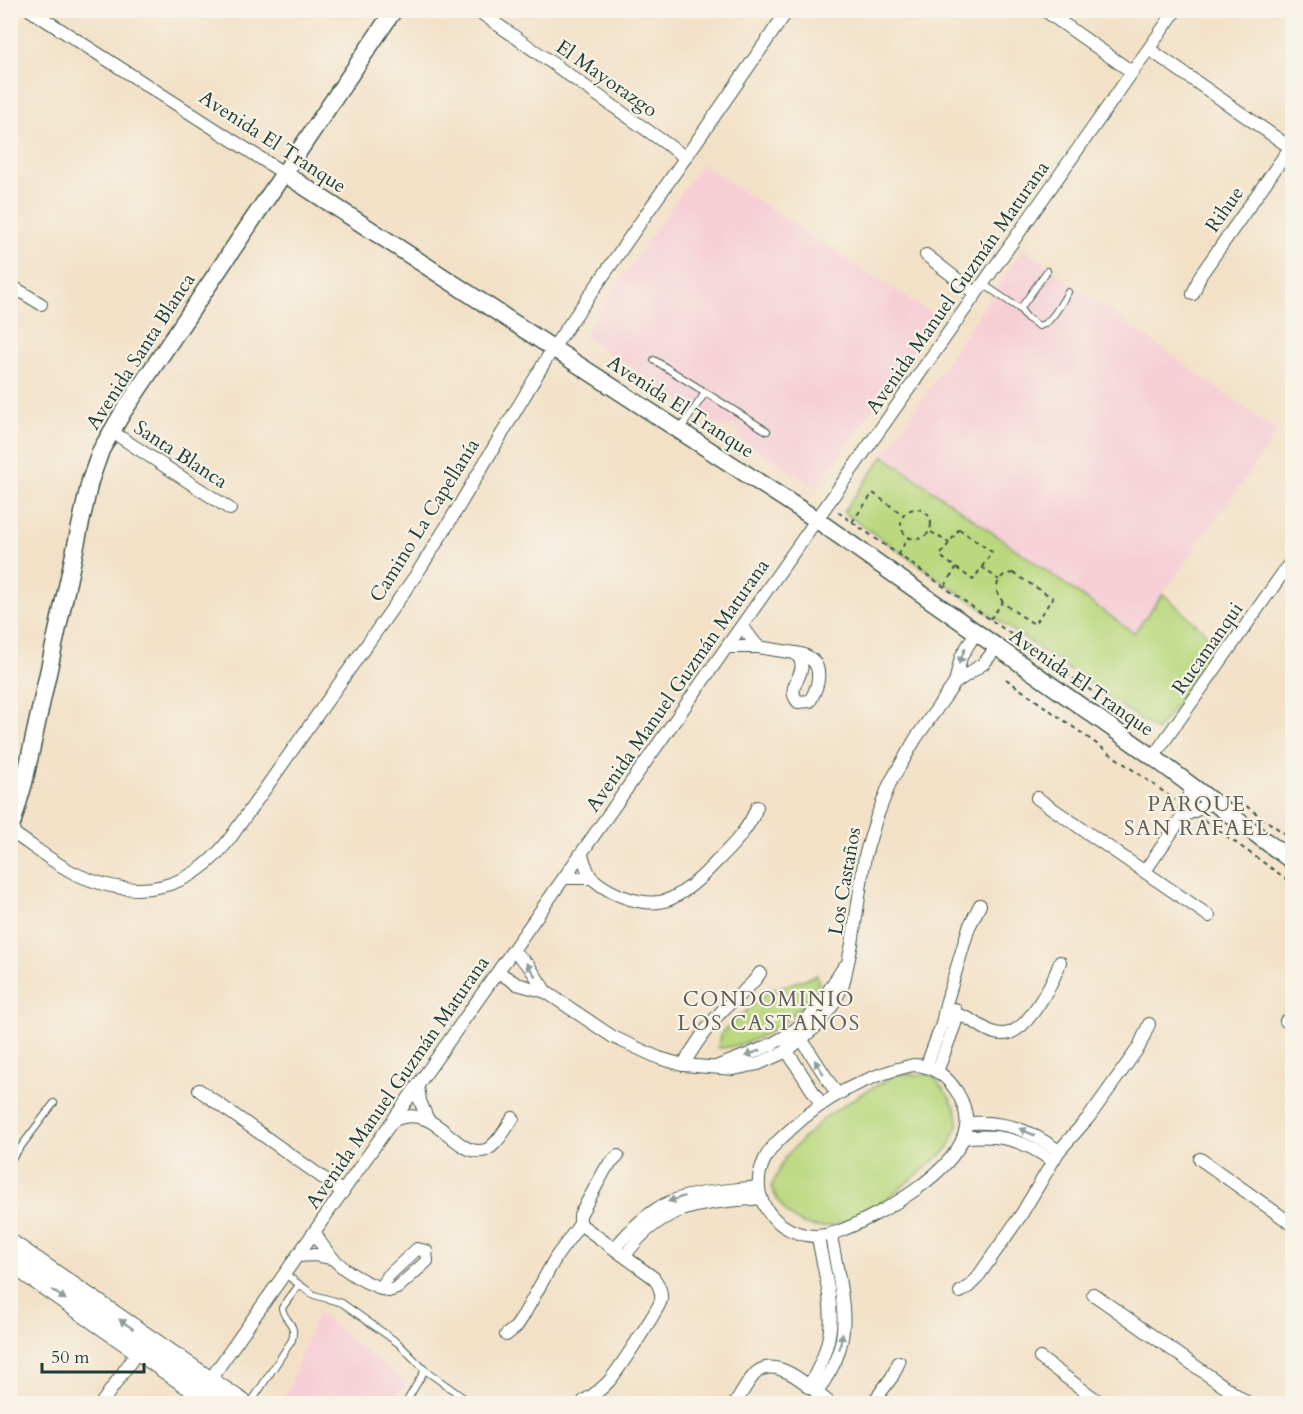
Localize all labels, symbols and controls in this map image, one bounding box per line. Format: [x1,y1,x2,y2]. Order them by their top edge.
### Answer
street label: El Mayorazgo [550,33,663,124]
street label: Avenida El Tranque [194,84,352,199]
street label: Avenida Manuel Guzmán Maturana [859,155,1056,419]
street label: Rihue [1199,181,1250,238]
street label: Avenida Santa Blanca [80,267,201,435]
street label: Avenida El Tranque [602,349,760,464]
street label: Santa Blanca [129,414,233,495]
street label: Camino La Capellanía [363,433,486,607]
street label: Avenida Manuel Guzmán Maturana [579,553,776,817]
street label: Rucamanqui [1166,596,1249,700]
street label: Avenida El Tranque [1004,622,1159,742]
one-way arrow [957,647,966,665]
district label: PARQUE SAN RAFAEL [1124,790,1270,843]
street label: Los Castaños [822,825,867,937]
street label: Avenida Manuel Guzmán Maturana [299,950,496,1214]
one-way arrow [525,963,537,979]
district label: CONDOMINIO LOS CASTAÑOS [677,985,861,1038]
one-way arrow [744,1049,762,1058]
one-way arrow [814,1059,825,1075]
one-way arrow [1019,1127,1036,1136]
one-way arrow [667,1195,685,1204]
one-way arrow [50,1289,66,1301]
one-way arrow [119,1318,135,1330]
one-way arrow [837,1331,846,1350]
scale bar [42,1336,144,1374]
text: 50 m [51,1345,90,1370]

